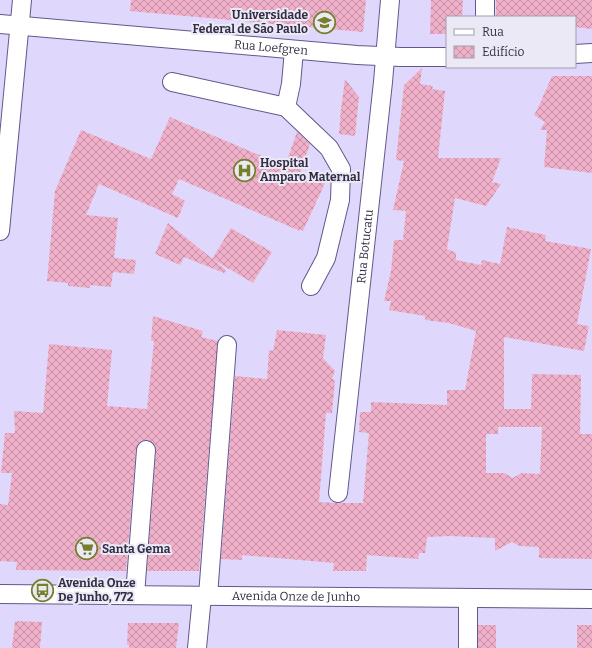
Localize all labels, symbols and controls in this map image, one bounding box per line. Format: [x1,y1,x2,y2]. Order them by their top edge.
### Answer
place label: Universidade Federal de São Paulo [193,8,308,36]
school or university icon: Universidade Federal de São Paulo [311,9,337,35]
legend [446,16,576,68]
text: Rua [482,25,504,39]
street label: Rua Loefgren [234,37,309,58]
text: Edifício [482,45,524,59]
place label: Hospital Amparo Maternal [260,156,361,184]
hospital icon: Hospital Amparo Maternal [231,157,257,183]
street label: Rua Botucatu [354,208,376,284]
supermarket icon: Santa Gema [74,536,100,562]
place label: Santa Gema [102,542,171,556]
place label: Avenida Onze De Junho, 772 [58,576,136,604]
bus stop icon: Avenida Onze De Junho, 772 [30,577,56,603]
street label: Avenida Onze de Junho [232,589,360,604]

